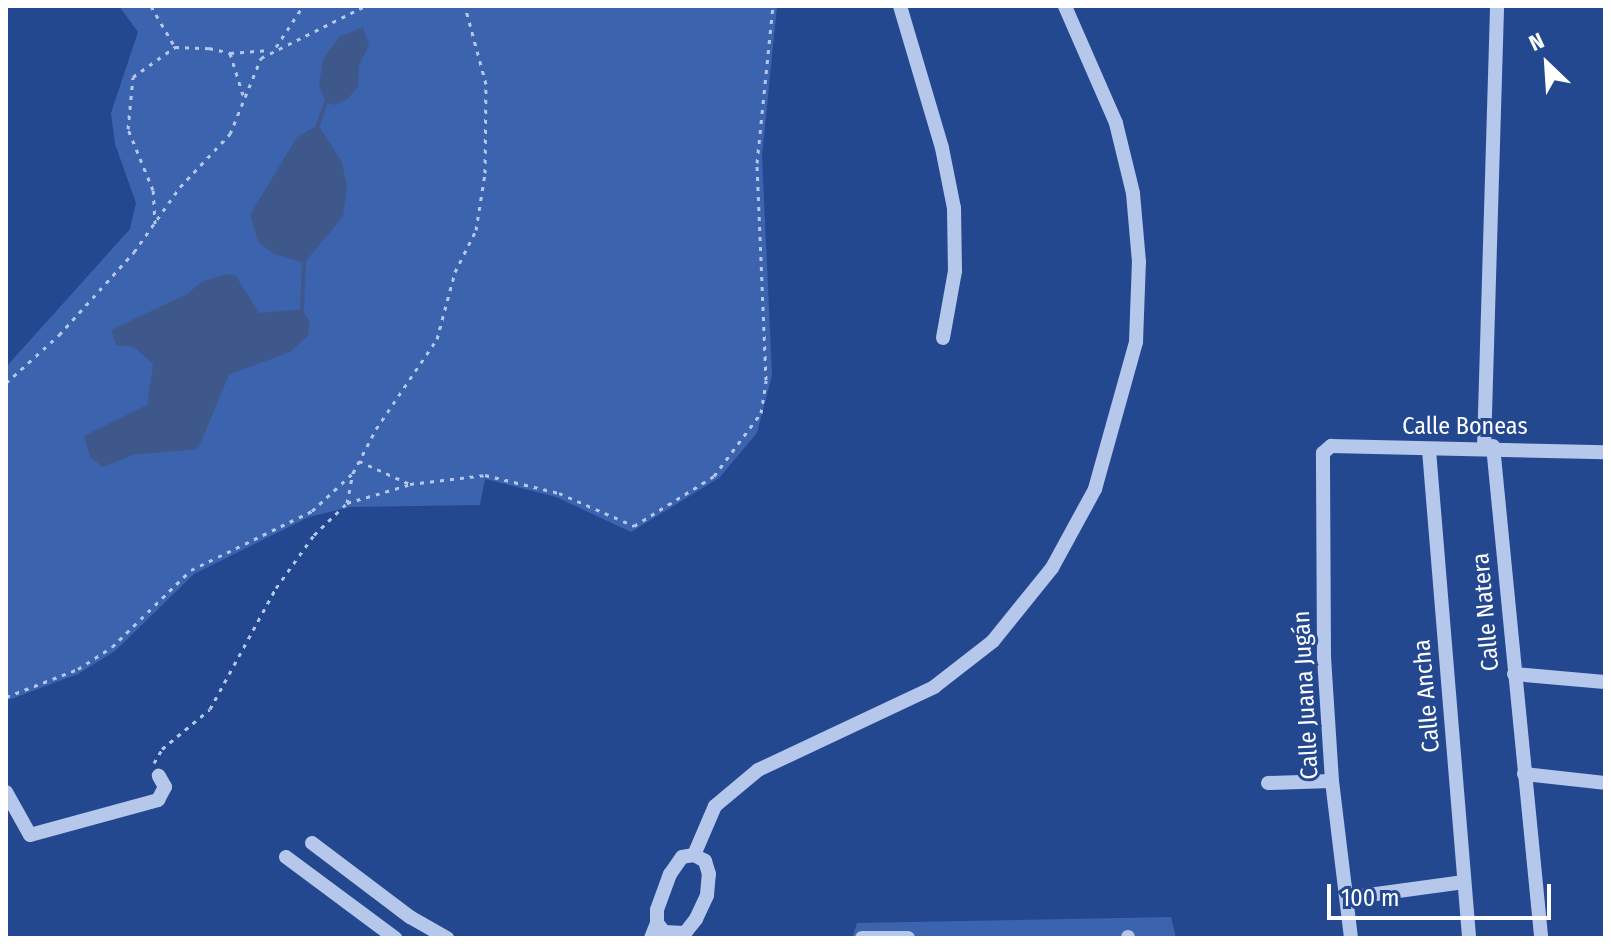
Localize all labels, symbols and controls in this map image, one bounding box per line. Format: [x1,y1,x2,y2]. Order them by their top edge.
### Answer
north arrow [1507,24,1587,104]
text: N [1525,27,1548,57]
street label: Calle Boneas [1402,413,1528,441]
street label: Calle Natera [1466,552,1506,672]
street label: Calle Juana Jugán [1287,610,1325,780]
street label: Calle Ancha [1408,638,1446,754]
scale bar [1331,868,1555,918]
text: 100 m [1341,884,1399,912]

